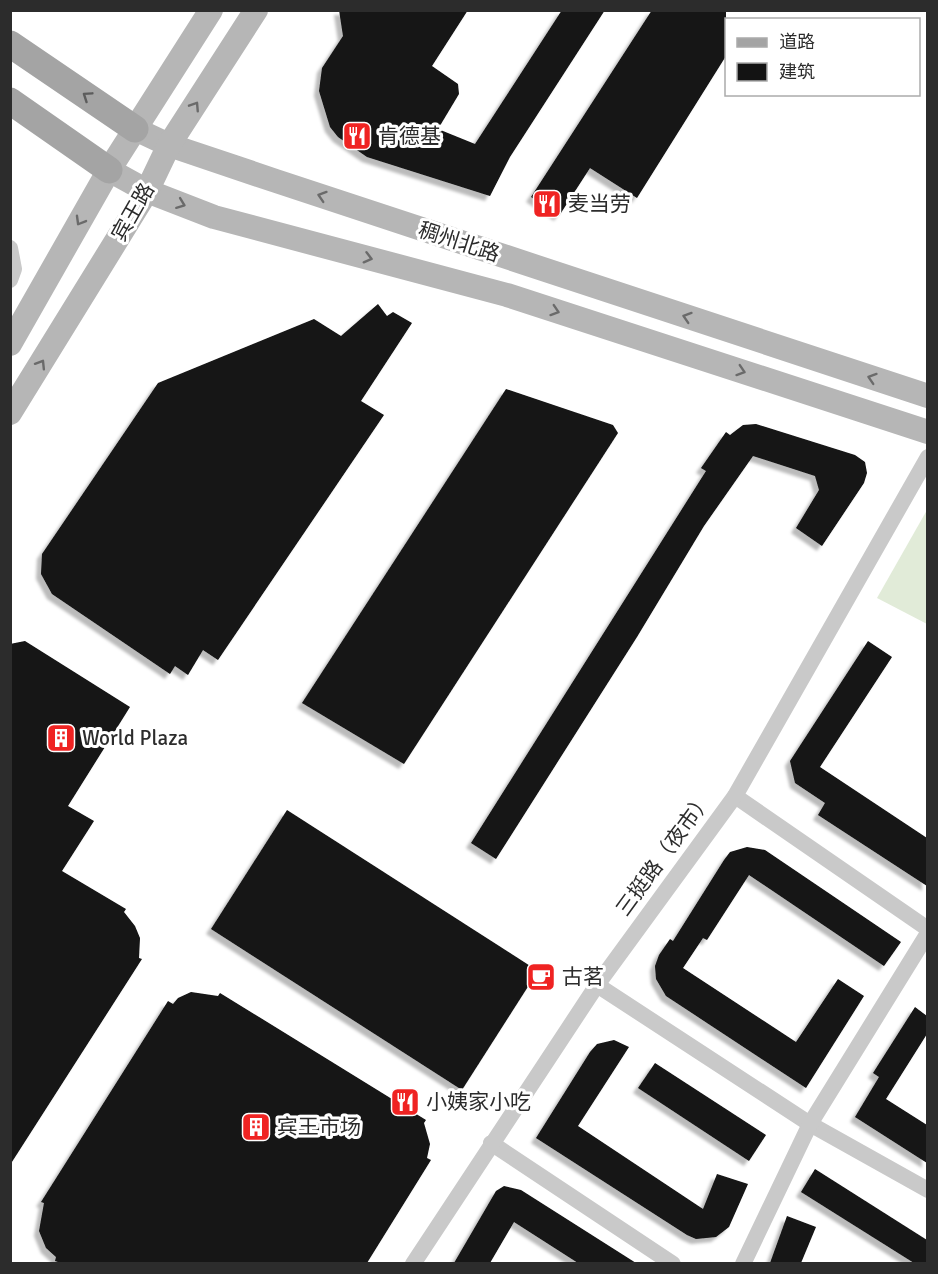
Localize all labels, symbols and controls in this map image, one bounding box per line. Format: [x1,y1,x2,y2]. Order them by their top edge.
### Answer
legend [725,18,920,96]
text: 道路 [779,31,815,53]
text: 建筑 [779,61,815,83]
one-way arrow [83,92,94,103]
one-way arrow [187,102,199,112]
restaurant icon: 肯德基 [341,120,373,152]
place label: 肯德基 [378,123,441,149]
street label: 宾王路 [106,178,160,246]
restaurant icon: 麦当劳 [531,188,563,220]
one-way arrow [317,191,328,204]
place label: 麦当劳 [568,191,631,217]
one-way arrow [174,197,185,209]
one-way arrow [76,215,87,225]
street label: 稠州北路 [415,217,503,267]
one-way arrow [362,251,373,263]
one-way arrow [549,304,560,316]
one-way arrow [682,312,693,324]
one-way arrow [34,359,45,370]
one-way arrow [735,364,746,376]
one-way arrow [867,373,878,385]
building icon: World Plaza [45,722,77,754]
place label: World Plaza [82,725,188,751]
street label: 三挺路（夜市） [610,787,718,921]
cafe icon: 古茗 [525,961,557,993]
place label: 古茗 [562,964,604,990]
restaurant icon: 小姨家小吃 [389,1086,421,1118]
place label: 小姨家小吃 [426,1089,531,1115]
building icon: 宾王市场 [240,1111,272,1143]
place label: 宾王市场 [277,1114,361,1140]

